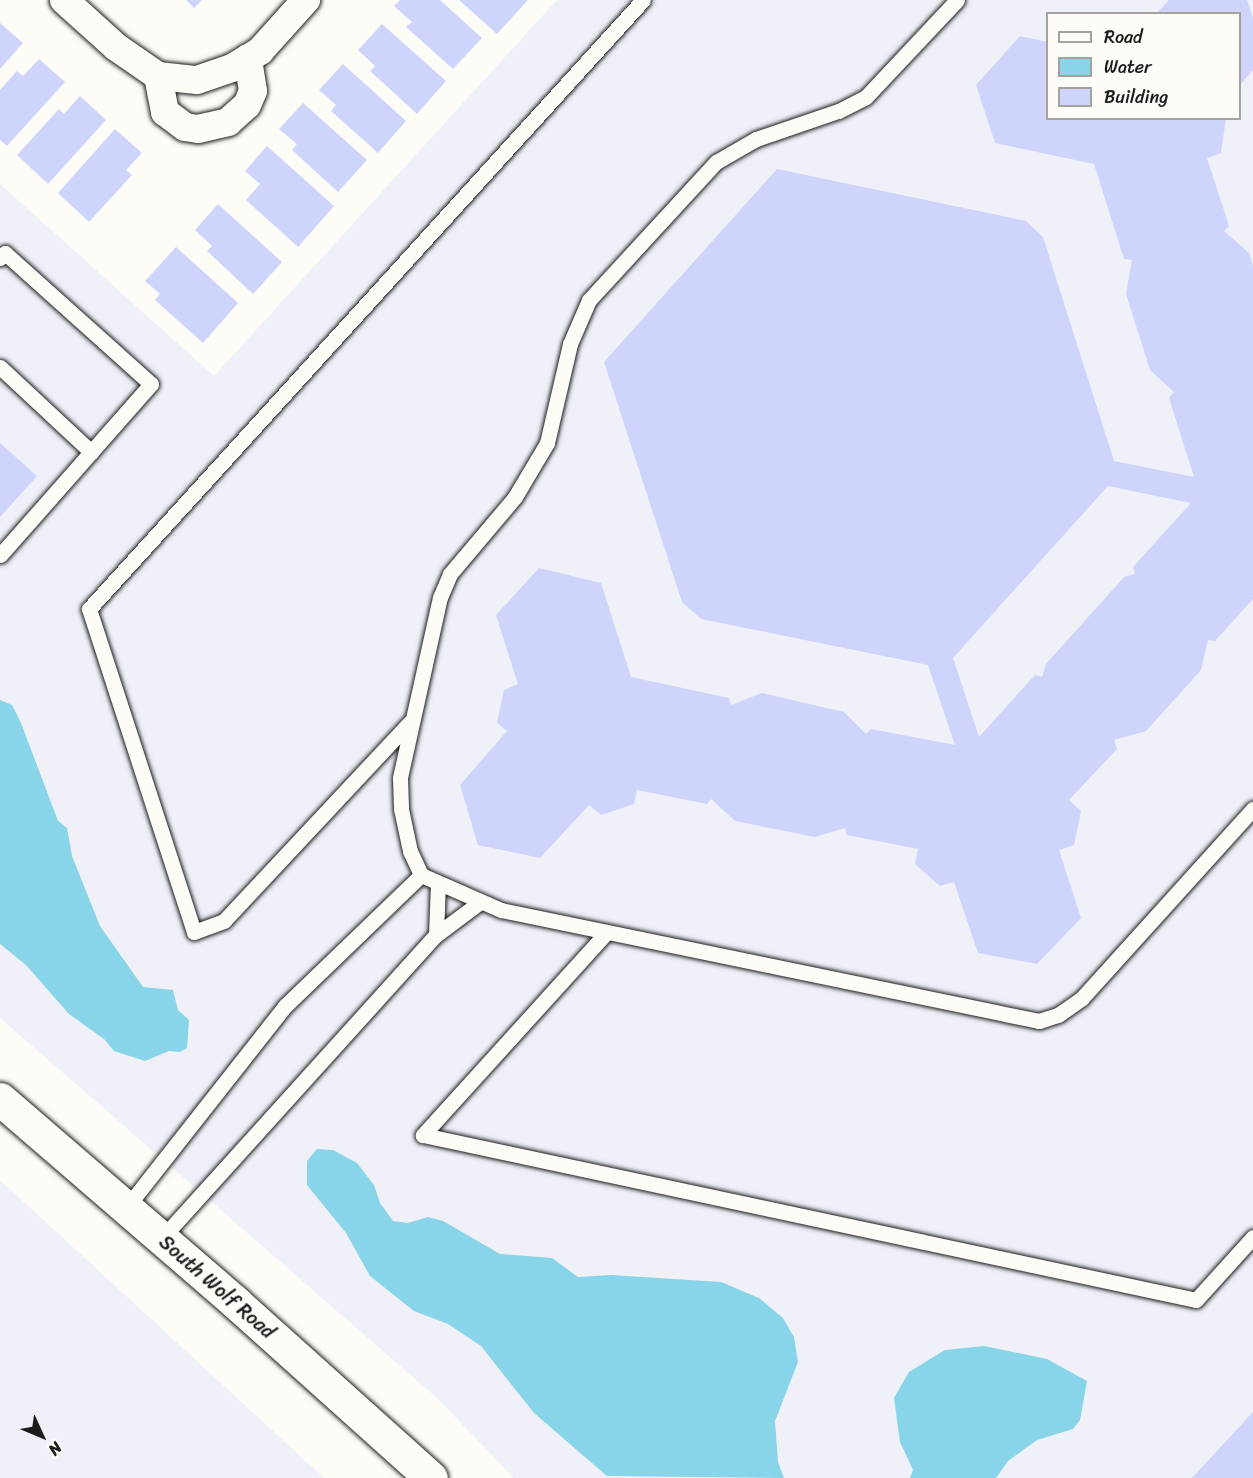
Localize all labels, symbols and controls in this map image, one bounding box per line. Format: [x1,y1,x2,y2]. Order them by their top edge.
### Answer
legend [1046,12,1241,120]
text: Road [1104,21,1143,53]
text: Water [1104,51,1151,83]
text: Building [1104,81,1168,113]
street label: South Wolf Road [154,1230,280,1344]
north arrow [12,1406,72,1466]
text: N [41,1435,70,1463]

